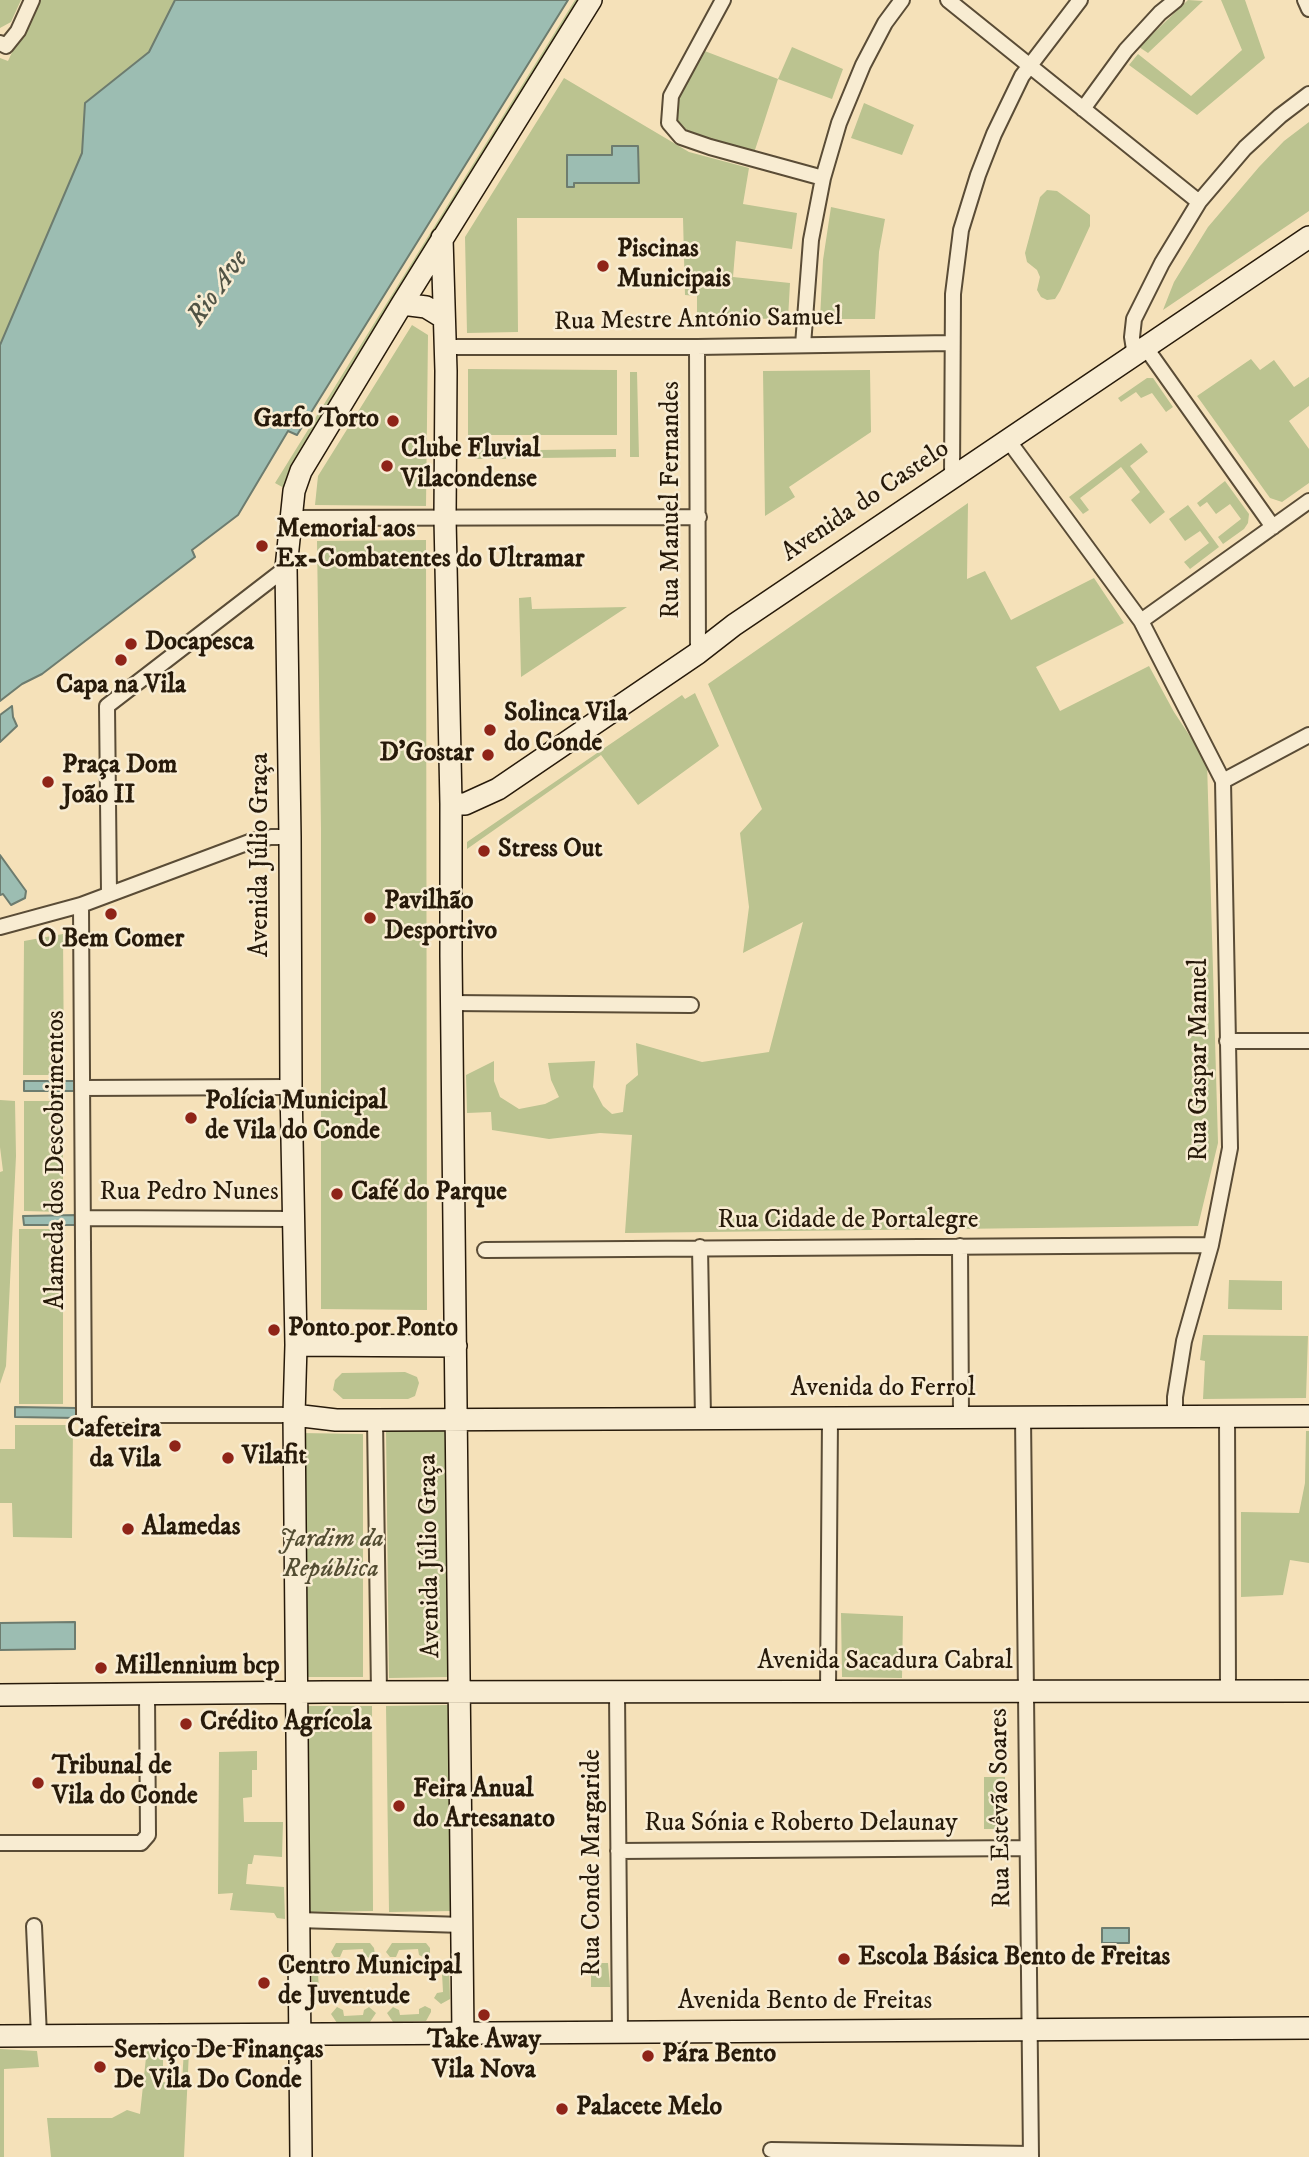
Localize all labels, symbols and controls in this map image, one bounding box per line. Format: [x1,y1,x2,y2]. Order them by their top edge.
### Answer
place label: Piscinas Municipais [617,235,731,296]
water label: Rio Ave [181,245,257,333]
marker: Piscinas Municipais [595,258,611,274]
street label: Rua Mestre António Samuel [554,303,842,339]
street label: Rua Manuel Fernandes [657,381,689,619]
place label: Garfo Torto [254,405,379,437]
marker: Garfo Torto [385,413,401,429]
street label: Avenida do Castelo [776,434,956,570]
place label: Clube Fluvial Vilacondense [401,435,540,496]
marker: Clube Fluvial Vilacondense [379,458,395,474]
place label: Memorial aos Ex-Combatentes do Ultramar [276,515,585,576]
marker: Memorial aos Ex-Combatentes do Ultramar [254,538,270,554]
place label: Docapesca [145,628,254,660]
marker: Docapesca [123,636,139,652]
marker: Capa na Vila [113,652,129,668]
place label: Capa na Vila [56,671,186,703]
place label: Solinca Vila do Conde [504,699,628,760]
marker: Solinca Vila do Conde [482,722,498,738]
place label: D'Gostar [379,739,474,771]
marker: D'Gostar [480,747,496,763]
place label: Praça Dom João II [62,751,177,812]
street label: Avenida Júlio Graça [246,753,278,957]
marker: Praça Dom João II [40,774,56,790]
place label: Stress Out [498,835,603,867]
marker: Stress Out [476,843,492,859]
place label: Pavilhão Desportivo [384,887,497,948]
marker: O Bem Comer [103,906,119,922]
marker: Pavilhão Desportivo [362,910,378,926]
place label: O Bem Comer [38,925,184,957]
street label: Rua Gaspar Manuel [1185,958,1217,1162]
street label: Alameda dos Descobrimentos [42,1010,74,1310]
place label: Polícia Municipal de Vila do Conde [205,1087,387,1148]
marker: Polícia Municipal de Vila do Conde [183,1110,199,1126]
street label: Rua Pedro Nunes [99,1178,279,1210]
place label: Café do Parque [351,1178,507,1210]
marker: Café do Parque [329,1186,345,1202]
street label: Rua Cidade de Portalegre [718,1206,978,1238]
place label: Ponto por Ponto [288,1314,458,1346]
marker: Ponto por Ponto [266,1322,282,1338]
street label: Avenida do Ferrol [790,1374,976,1406]
place label: Cafeteira da Vila [67,1415,161,1476]
marker: Cafeteira da Vila [167,1438,183,1454]
place label: Vilafit [242,1442,307,1474]
marker: Vilafit [220,1450,236,1466]
street label: Avenida Júlio Graça [414,1454,448,1658]
place label: Alamedas [142,1513,240,1545]
marker: Alamedas [120,1521,136,1537]
park label: Jardim da República [278,1525,384,1586]
street label: Avenida Sacadura Cabral [757,1647,1013,1679]
place label: Millennium bcp [115,1652,280,1684]
marker: Millennium bcp [93,1660,109,1676]
place label: Crédito Agrícola [200,1708,372,1740]
street label: Rua Estêvão Soares [985,1708,1019,1908]
marker: Crédito Agrícola [178,1716,194,1732]
street label: Rua Conde Margaride [578,1749,610,1977]
place label: Tribunal de Vila do Conde [52,1752,198,1814]
marker: Tribunal de Vila do Conde [30,1775,46,1791]
place label: Feira Anual do Artesanato [413,1775,555,1837]
marker: Feira Anual do Artesanato [391,1798,407,1814]
street label: Rua Sónia e Roberto Delaunay [644,1809,958,1841]
place label: Escola Básica Bento de Freitas [858,1943,1170,1975]
marker: Escola Básica Bento de Freitas [836,1951,852,1967]
place label: Centro Municipal de Juventude [278,1952,462,2014]
marker: Centro Municipal de Juventude [256,1975,272,1991]
street label: Avenida Bento de Freitas [678,1987,932,2019]
marker: Take Away Vila Nova [476,2007,492,2023]
place label: Take Away Vila Nova [427,2026,541,2088]
place label: Serviço De Finanças De Vila Do Conde [114,2036,323,2098]
place label: Pára Bento [662,2040,776,2072]
marker: Pára Bento [640,2048,656,2064]
marker: Serviço De Finanças De Vila Do Conde [92,2059,108,2075]
place label: Palacete Melo [576,2093,722,2125]
marker: Palacete Melo [554,2101,570,2117]

